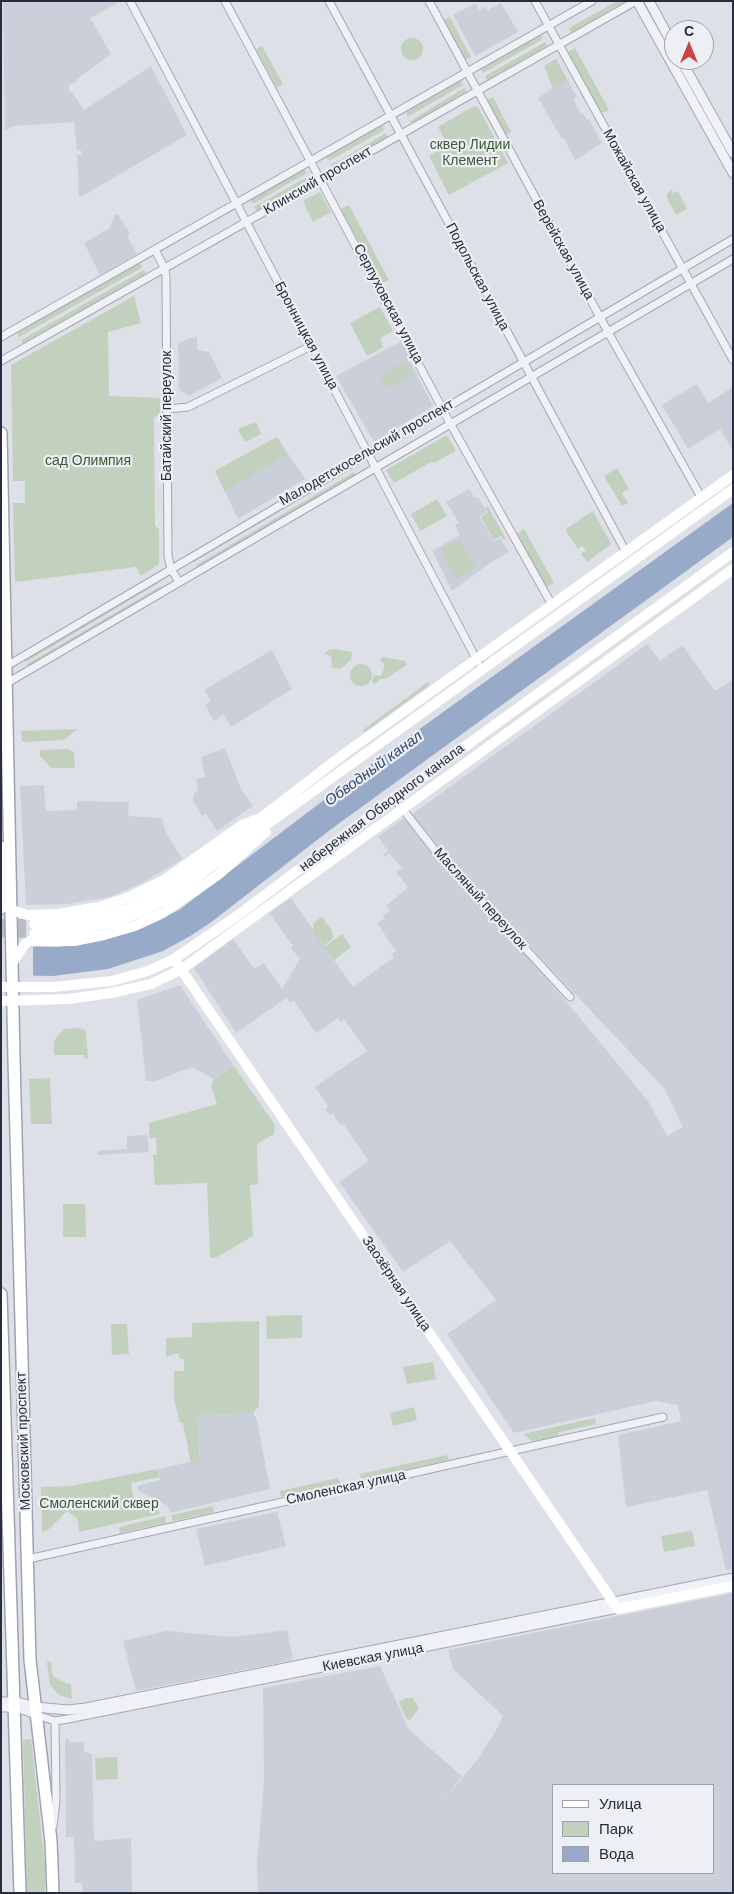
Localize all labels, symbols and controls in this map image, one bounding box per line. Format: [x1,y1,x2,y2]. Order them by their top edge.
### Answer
north arrow [664,20,714,70]
text: С [684,22,694,40]
street label: Можайская улица [599,126,669,236]
park label: сквер Лидии Клемент [430,137,510,170]
street label: Клинский проспект [261,143,375,219]
street label: Верейская улица [529,197,597,303]
street label: Подольская улица [441,220,513,334]
street label: Серпуховская улица [349,241,427,367]
street label: Бронницкая улица [270,279,342,393]
street label: Батайский переулок [159,351,175,481]
street label: Малодетскосельский проспект [277,396,457,510]
park label: сад Олимпия [45,453,131,469]
water label: Обводный канал [322,728,426,810]
street label: набережная Обводного канала [296,740,468,876]
street label: Масляный переулок [430,845,530,953]
street label: Заозёрная улица [358,1233,434,1335]
street label: Московский проспект [13,1371,35,1511]
street label: Смоленская улица [285,1467,407,1509]
park label: Смоленский сквер [39,1496,159,1512]
street label: Киевская улица [321,1640,425,1676]
legend [552,1784,714,1874]
text: Улица [599,1794,642,1814]
text: Парк [599,1819,633,1839]
text: Вода [599,1844,634,1864]

